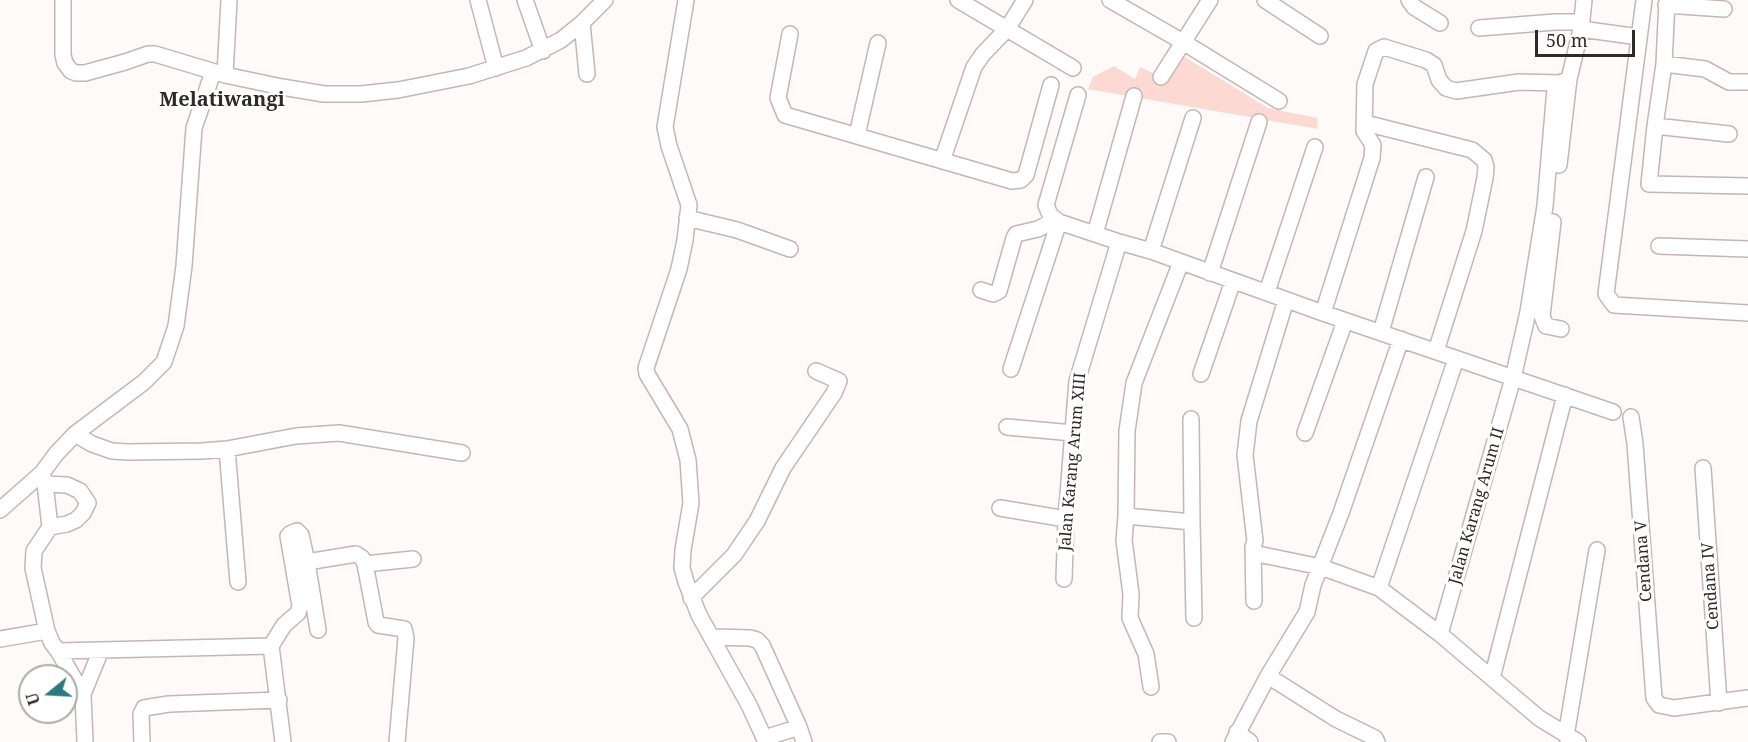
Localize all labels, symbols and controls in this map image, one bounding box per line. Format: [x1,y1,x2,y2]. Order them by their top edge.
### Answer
scale bar [1538,18,1638,56]
text: 50 m [1546,28,1588,52]
district label: Melatiwangi [159,88,285,112]
street label: Jalan Karang Arum XIII [1056,372,1090,552]
street label: Jalan Karang Arum II [1445,425,1509,587]
street label: Cendana V [1632,520,1656,602]
street label: Cendana IV [1698,542,1724,630]
north arrow [18,664,78,724]
text: U [20,690,45,708]

